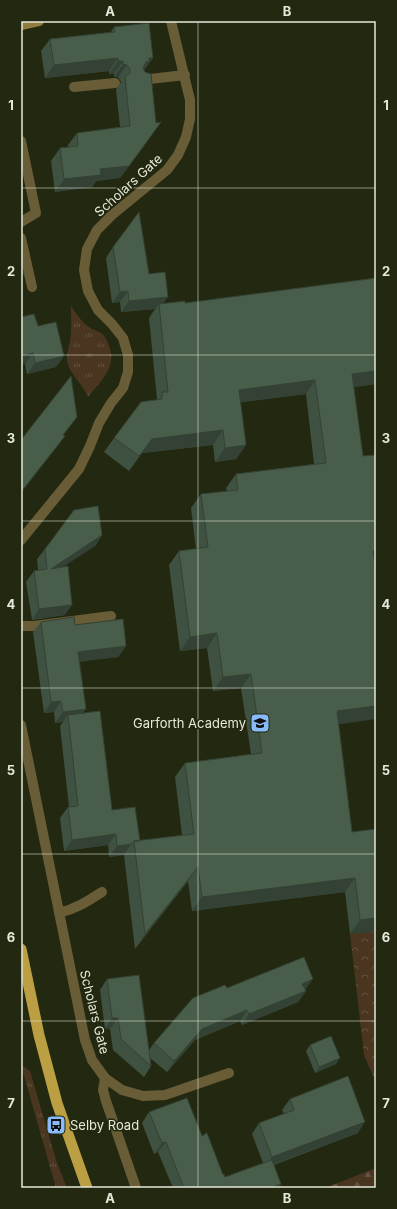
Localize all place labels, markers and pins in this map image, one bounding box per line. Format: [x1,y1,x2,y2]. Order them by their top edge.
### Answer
school or university icon: Garforth Academy [249,712,271,734]
place label: Garforth Academy [133,715,246,731]
bus stop icon: Selby Road [45,1114,67,1136]
place label: Selby Road [70,1117,139,1133]

